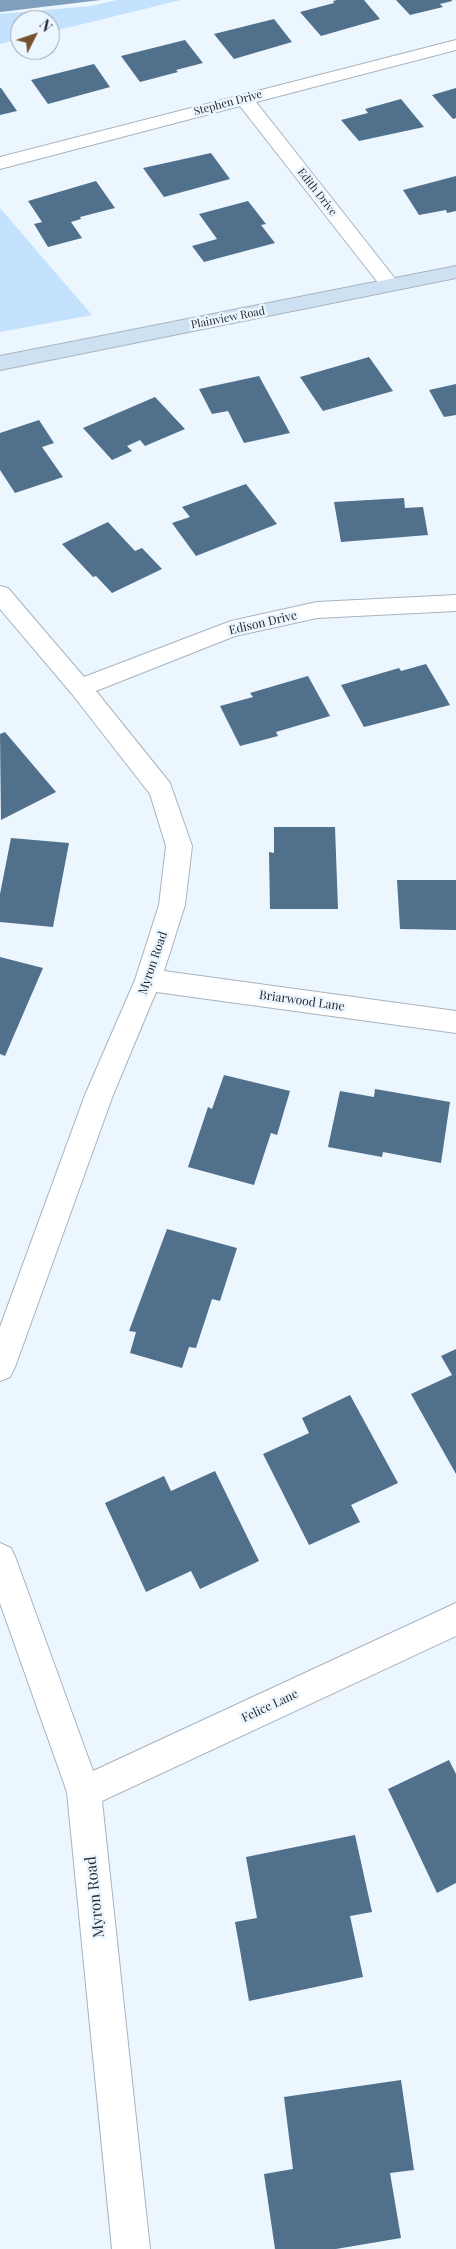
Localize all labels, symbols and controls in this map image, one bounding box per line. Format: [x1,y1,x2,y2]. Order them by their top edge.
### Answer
north arrow [10,10,60,60]
text: N [35,15,56,36]
street label: Stephen Drive [192,88,264,118]
street label: Edith Drive [294,166,340,218]
street label: Plainview Road [190,304,266,332]
street label: Edison Drive [228,608,298,638]
street label: Myron Road [136,930,170,996]
street label: Briarwood Lane [258,988,346,1014]
street label: Felice Lane [239,1687,301,1725]
street label: Myron Road [82,1855,108,1939]

